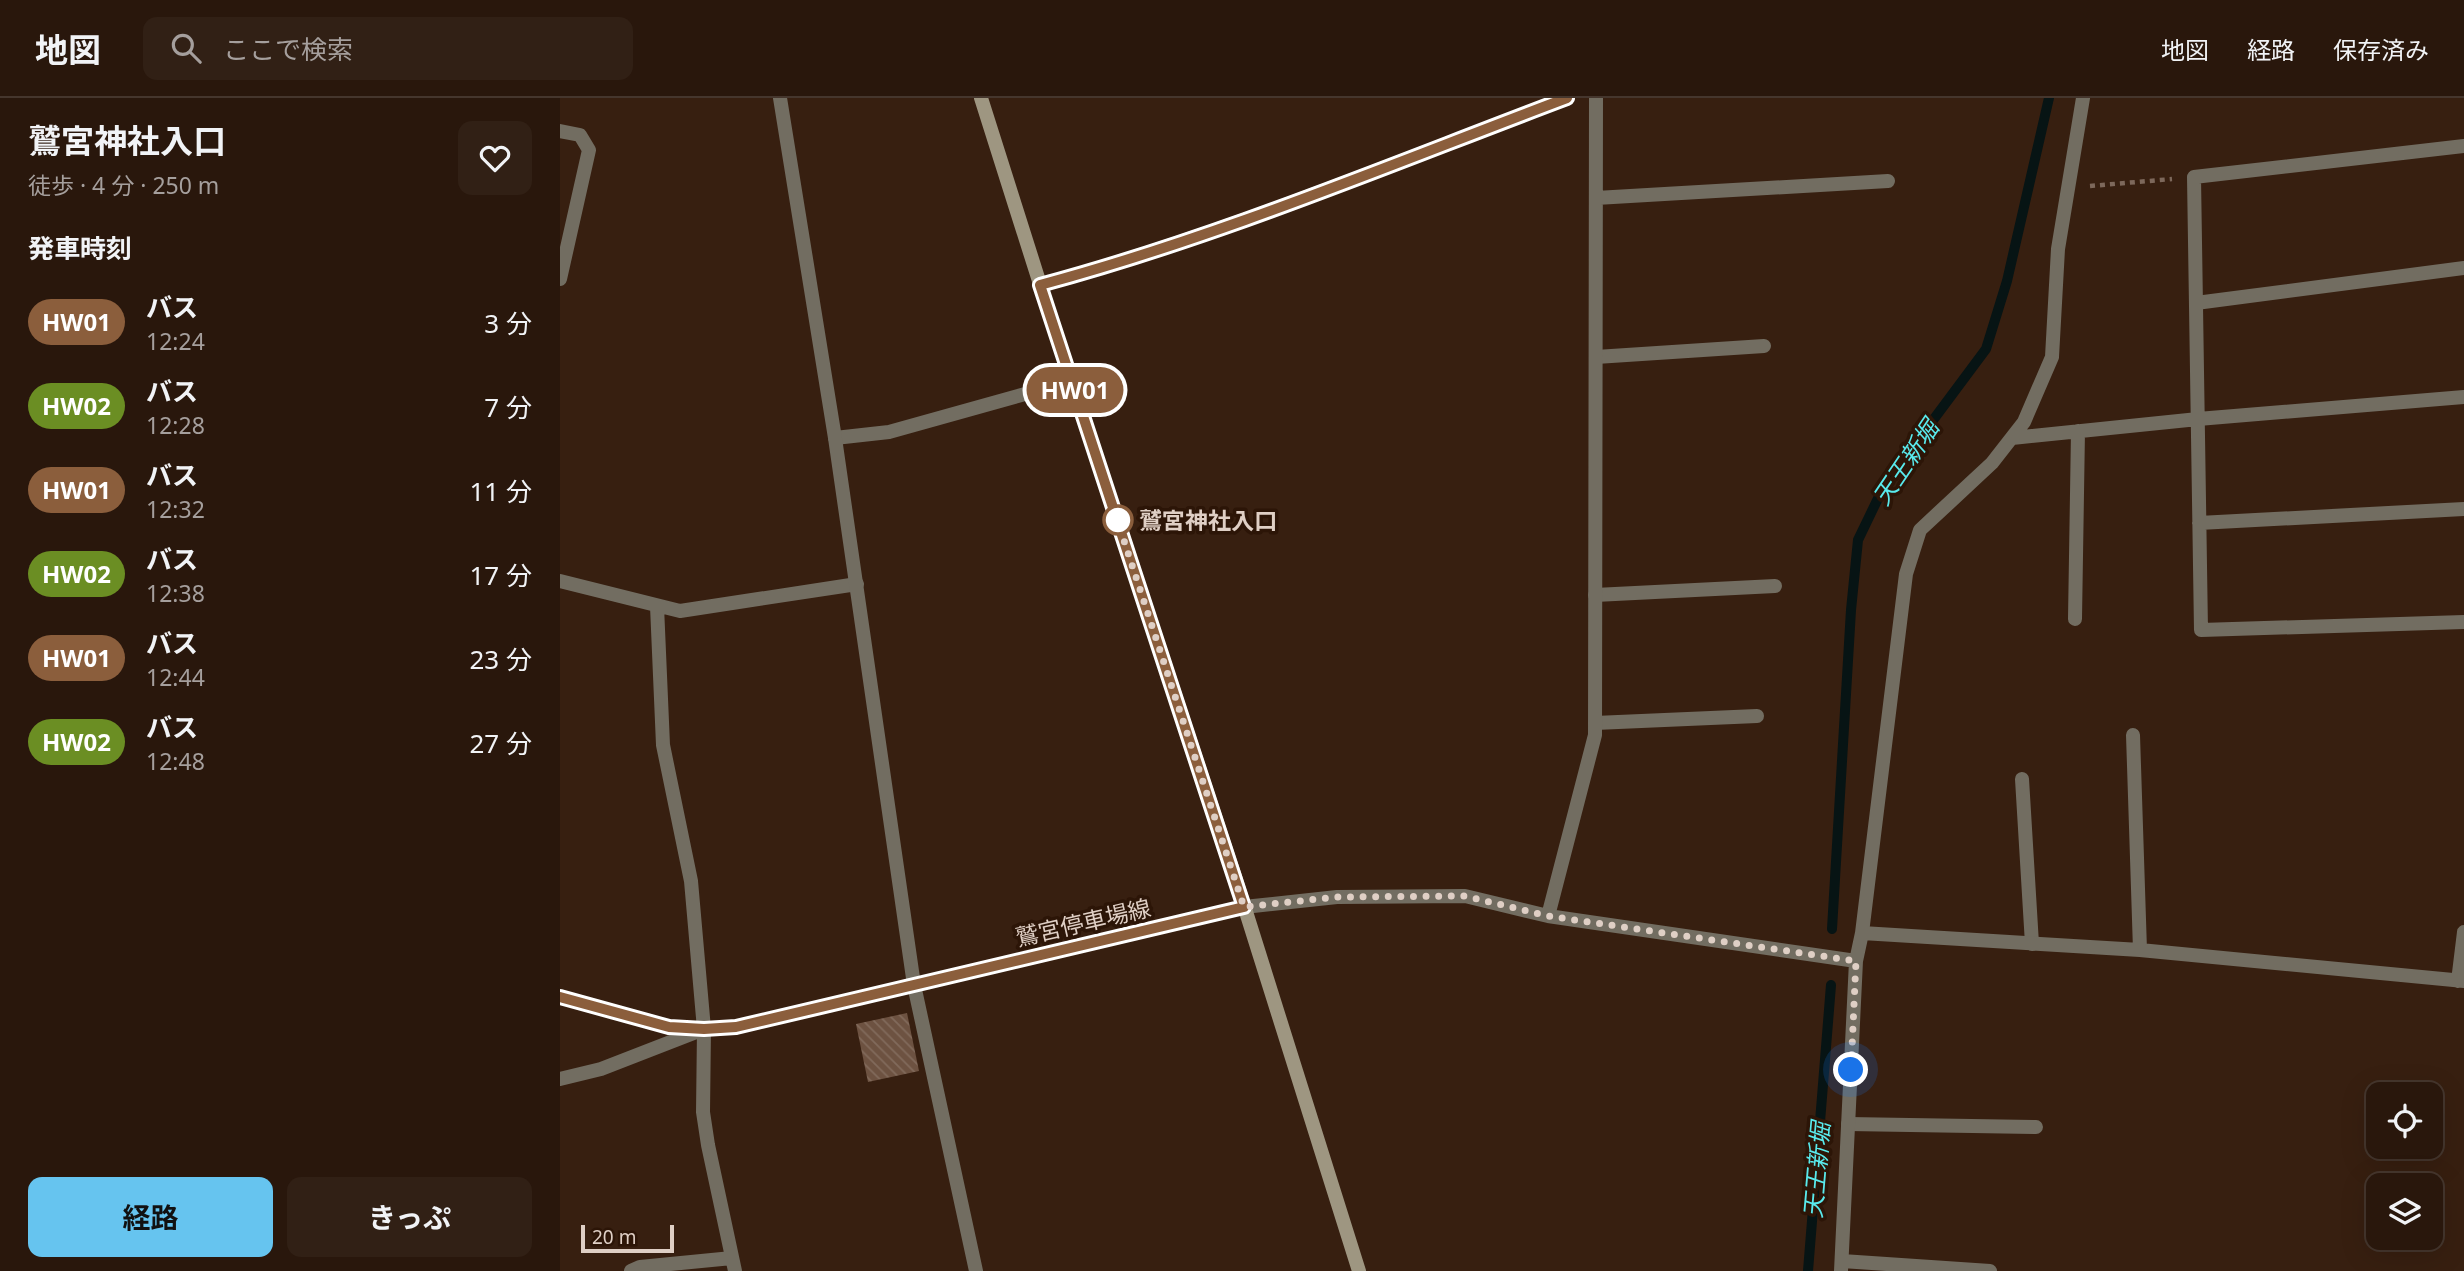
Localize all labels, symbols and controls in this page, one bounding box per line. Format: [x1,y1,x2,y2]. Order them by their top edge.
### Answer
search box [143,17,633,80]
text: 地図 [35,27,101,72]
icon: search [167,29,205,67]
text: ここで検索 [223,31,353,67]
text: 地図 [2161,33,2209,66]
text: 経路 [2247,33,2295,66]
text: 保存済み [2333,33,2429,66]
text: 鷲宮神社入口 [28,118,226,163]
button: heart [458,121,532,195]
text: 徒歩 · 4 分 · 250 m [28,169,219,201]
text: 発車時刻 [28,230,132,266]
text: バス [146,289,198,325]
text: HW01 [42,305,111,338]
text: 3 分 [484,305,532,341]
text: 12:24 [146,325,205,357]
line badge: HW01 [1026,367,1124,413]
text: バス [146,373,198,409]
text: HW01 [1040,373,1110,406]
text: HW02 [42,389,111,422]
text: 7 分 [484,389,532,425]
text: 12:28 [146,409,205,441]
water label: 天王新堀 [1864,410,1948,511]
text: バス [146,457,198,493]
text: HW01 [42,473,111,506]
text: 11 分 [469,473,532,509]
text: 12:32 [146,493,205,525]
place label: 鷲宮神社入口 [1139,504,1277,536]
marker: 鷲宮神社入口 [1103,505,1133,535]
text: バス [146,541,198,577]
text: HW02 [42,557,111,590]
text: 17 分 [469,557,532,593]
text: 12:38 [146,577,205,609]
text: バス [146,625,198,661]
text: HW01 [42,641,111,674]
text: 23 分 [469,641,532,677]
text: 12:44 [146,661,205,693]
text: バス [146,709,198,745]
text: HW02 [42,725,111,758]
text: 27 分 [469,725,532,761]
text: 12:48 [146,745,205,777]
street label: 鷲宮停車場線 [1012,891,1154,953]
your location [1833,1052,1868,1087]
map controls [2366,1082,2443,1250]
button: locate [2366,1082,2443,1159]
water label: 天王新堀 [1795,1117,1837,1219]
button: layers [2366,1173,2443,1250]
button: 経路 [28,1177,273,1257]
button: きっぷ [287,1177,532,1257]
scale bar [581,1222,674,1254]
text: 20 m [592,1224,636,1250]

